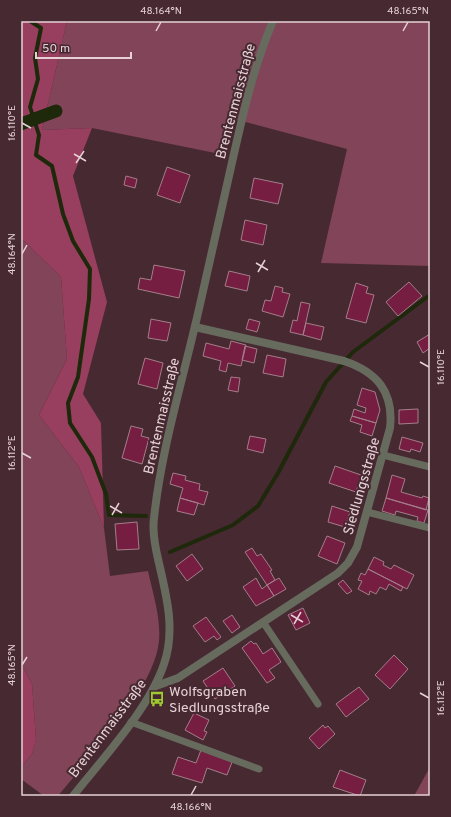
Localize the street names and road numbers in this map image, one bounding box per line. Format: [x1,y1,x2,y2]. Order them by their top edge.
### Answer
street label: Brentenmaisstraße [213,42,260,161]
street label: Brentenmaisstraße [141,357,184,476]
street label: Siedlungsstraße [340,436,384,537]
street label: Brentenmaisstraße [66,676,151,781]

